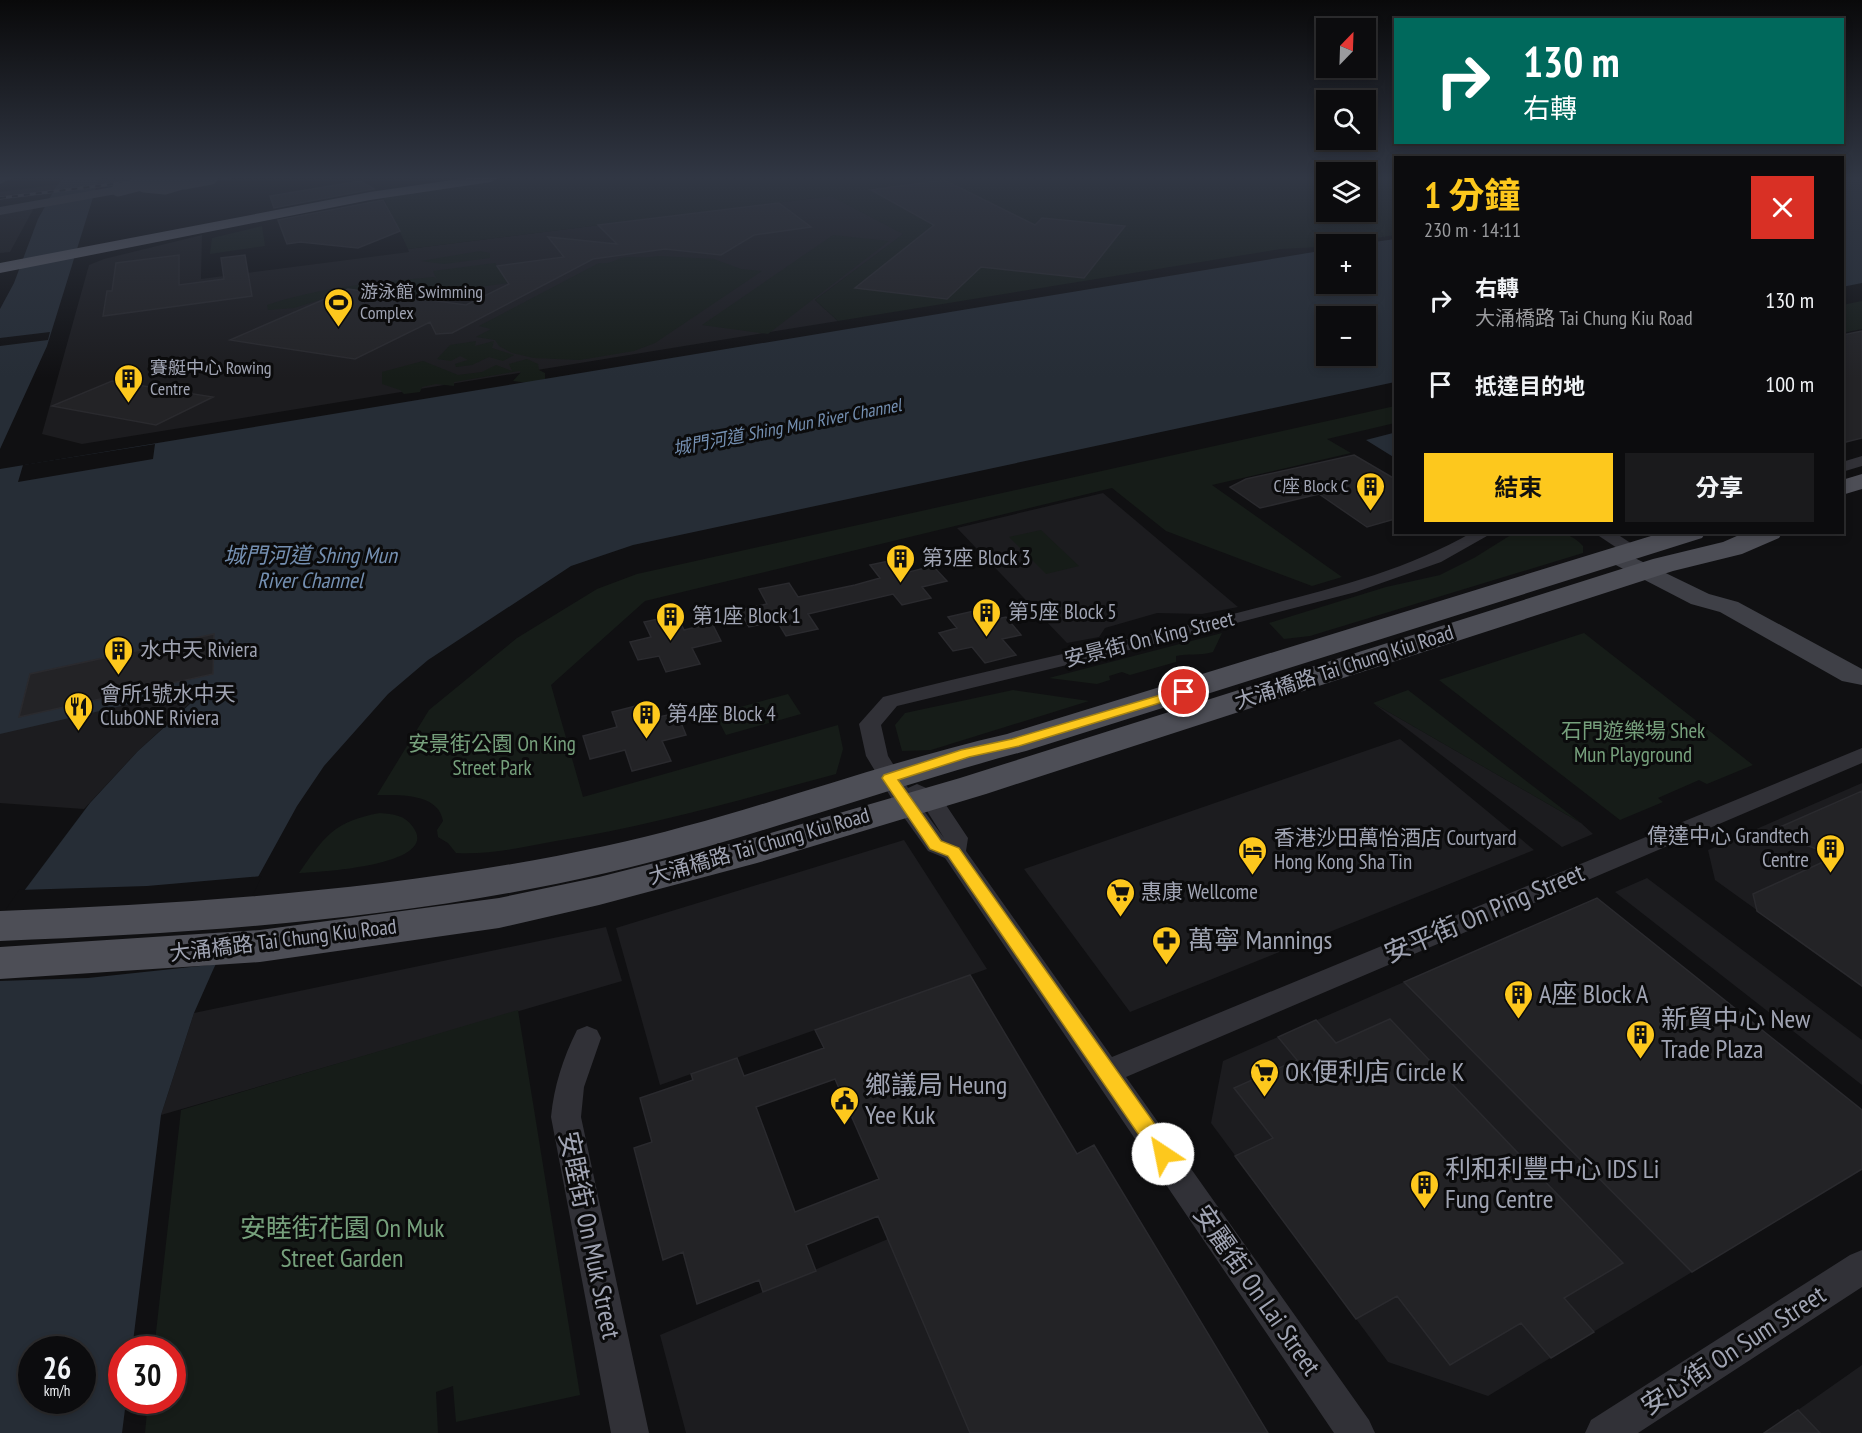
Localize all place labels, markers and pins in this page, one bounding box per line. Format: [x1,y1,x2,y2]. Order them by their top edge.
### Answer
place label: 游泳館 Swimming Complex [360,280,483,324]
sports icon: 游泳館 Swimming Complex [323,286,355,328]
place label: 賽艇中心 Rowing Centre [150,356,272,400]
building icon: 賽艇中心 Rowing Centre [113,362,145,404]
building icon: C座 Block C [1354,470,1386,512]
place label: C座 Block C [1273,474,1349,497]
building icon: 第3座 Block 3 [885,542,917,584]
place label: 第3座 Block 3 [922,544,1031,571]
building icon: 第5座 Block 5 [971,596,1003,638]
place label: 第5座 Block 5 [1008,598,1117,625]
building icon: 第1座 Block 1 [655,600,687,642]
place label: 第1座 Block 1 [692,602,801,629]
building icon: 水中天 Riviera [103,634,135,676]
place label: 水中天 Riviera [140,636,258,663]
pin [1158,666,1209,717]
place label: 會所1號水中天 ClubONE Riviera [100,680,235,731]
restaurant icon: 會所1號水中天 ClubONE Riviera [63,690,95,732]
building icon: 第4座 Block 4 [630,698,662,740]
place label: 第4座 Block 4 [667,700,776,727]
place label: 偉達中心 Grandtech Centre [1647,822,1809,873]
place label: 香港沙田萬怡酒店 Courtyard Hong Kong Sha Tin [1274,824,1517,875]
building icon: 偉達中心 Grandtech Centre [1814,832,1846,874]
hotel icon: 香港沙田萬怡酒店 Courtyard Hong Kong Sha Tin [1237,834,1269,876]
supermarket icon: 惠康 Wellcome [1104,876,1136,918]
place label: 惠康 Wellcome [1141,878,1258,905]
place label: 萬寧 Mannings [1188,923,1332,956]
pharmacy icon: 萬寧 Mannings [1151,924,1183,966]
place label: A座 Block A [1539,977,1649,1010]
building icon: A座 Block A [1502,978,1534,1020]
place label: 新貿中心 New Trade Plaza [1661,1002,1811,1065]
building icon: 新貿中心 New Trade Plaza [1624,1018,1656,1060]
place label: OK便利店 Circle K [1285,1055,1465,1088]
supermarket icon: OK便利店 Circle K [1248,1056,1280,1098]
place label: 鄉議局 Heung Yee Kuk [865,1068,1007,1131]
public building icon: 鄉議局 Heung Yee Kuk [828,1084,860,1126]
place label: 利和利豐中心 IDS Li Fung Centre [1445,1152,1659,1215]
building icon: 利和利豐中心 IDS Li Fung Centre [1408,1168,1440,1210]

